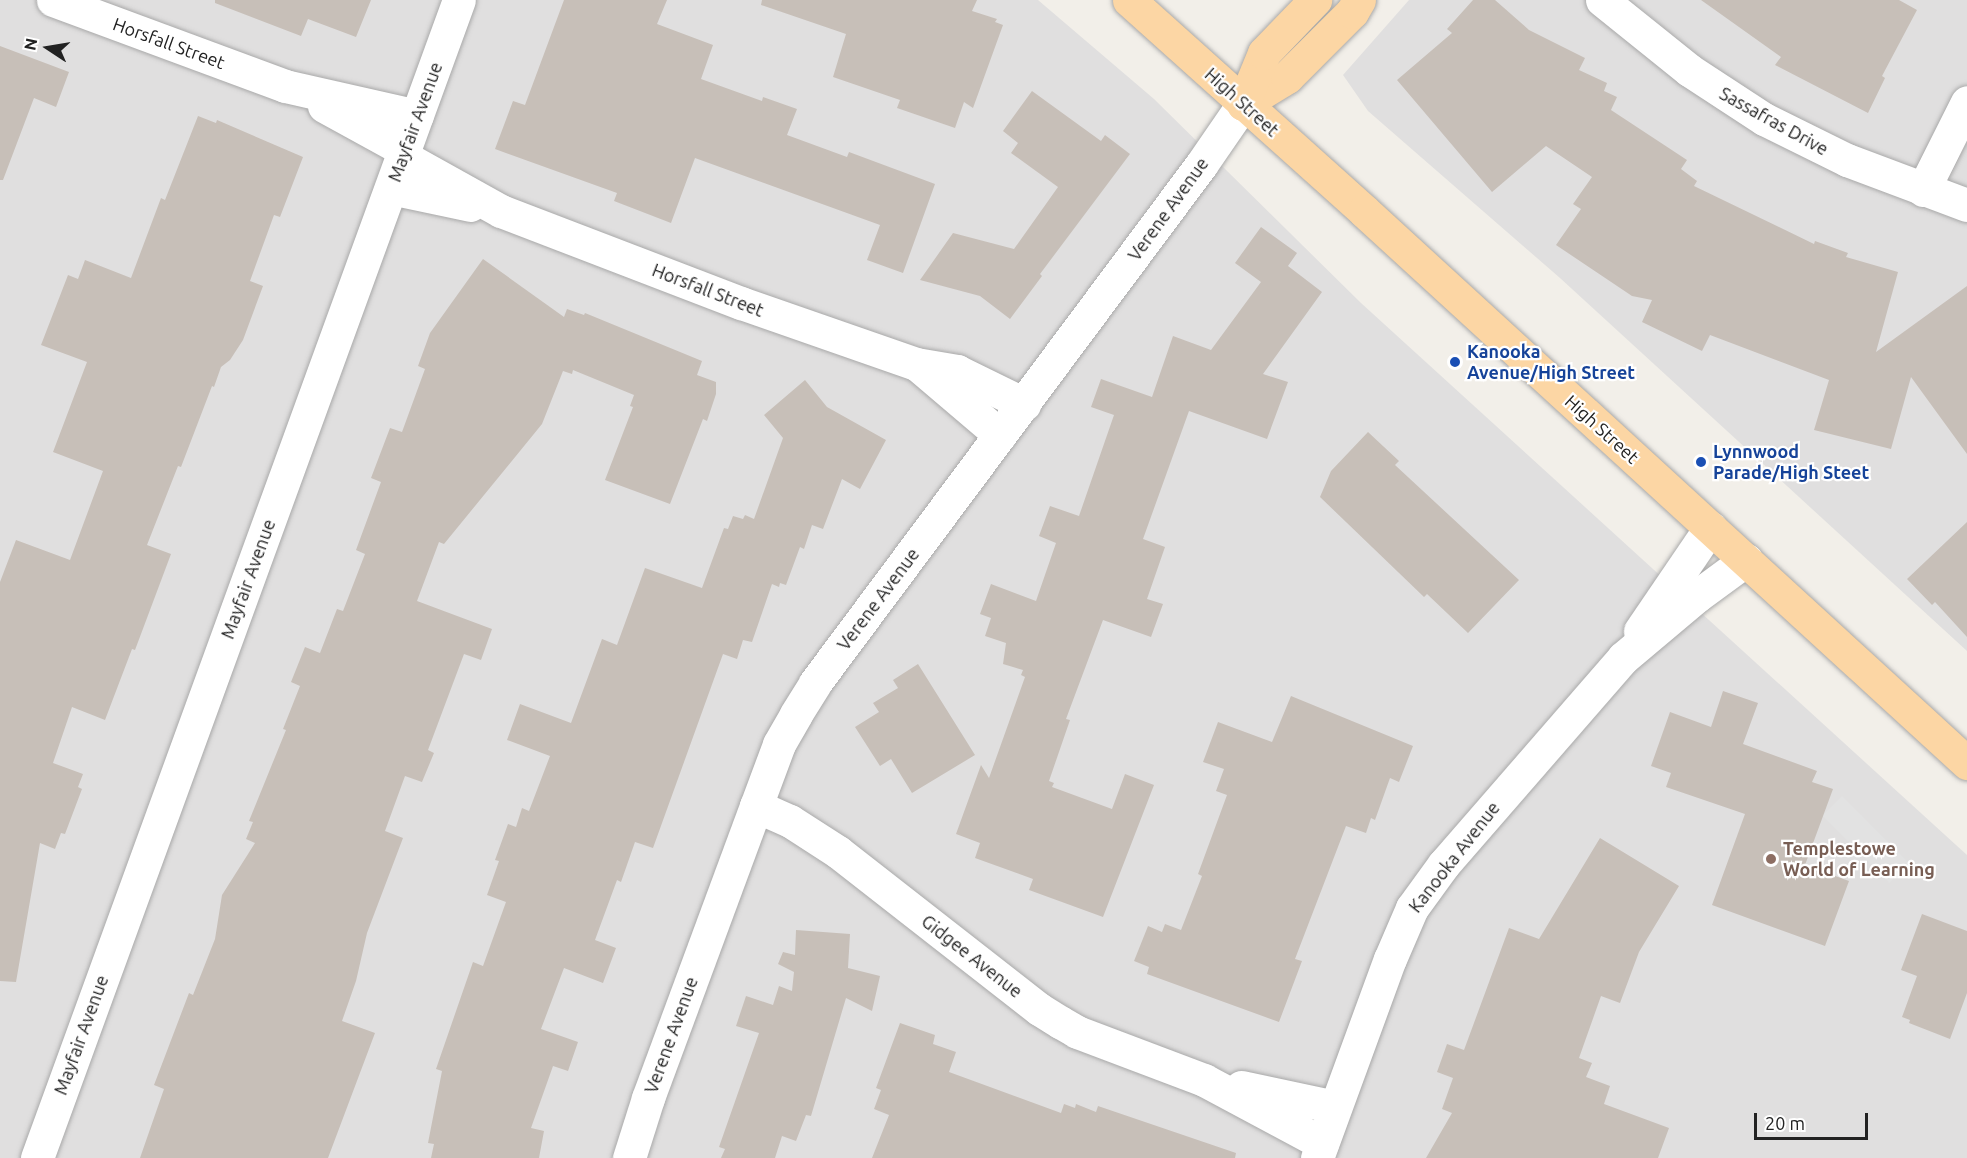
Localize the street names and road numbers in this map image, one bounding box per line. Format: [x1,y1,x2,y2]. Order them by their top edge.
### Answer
street label: Horsfall Street [110,13,228,73]
street label: Mayfair Avenue [383,59,447,185]
street label: High Street [1201,63,1283,141]
street label: Sassafras Drive [1716,82,1832,160]
street label: Verene Avenue [1123,153,1213,265]
street label: Horsfall Street [649,259,767,321]
street label: High Street [1561,390,1643,468]
street label: Mayfair Avenue [216,516,280,642]
street label: Verene Avenue [833,544,923,654]
street label: Kanooka Avenue [1404,797,1504,917]
street label: Gidgee Avenue [917,910,1027,1002]
street label: Mayfair Avenue [49,972,113,1098]
street label: Verene Avenue [640,974,702,1096]

